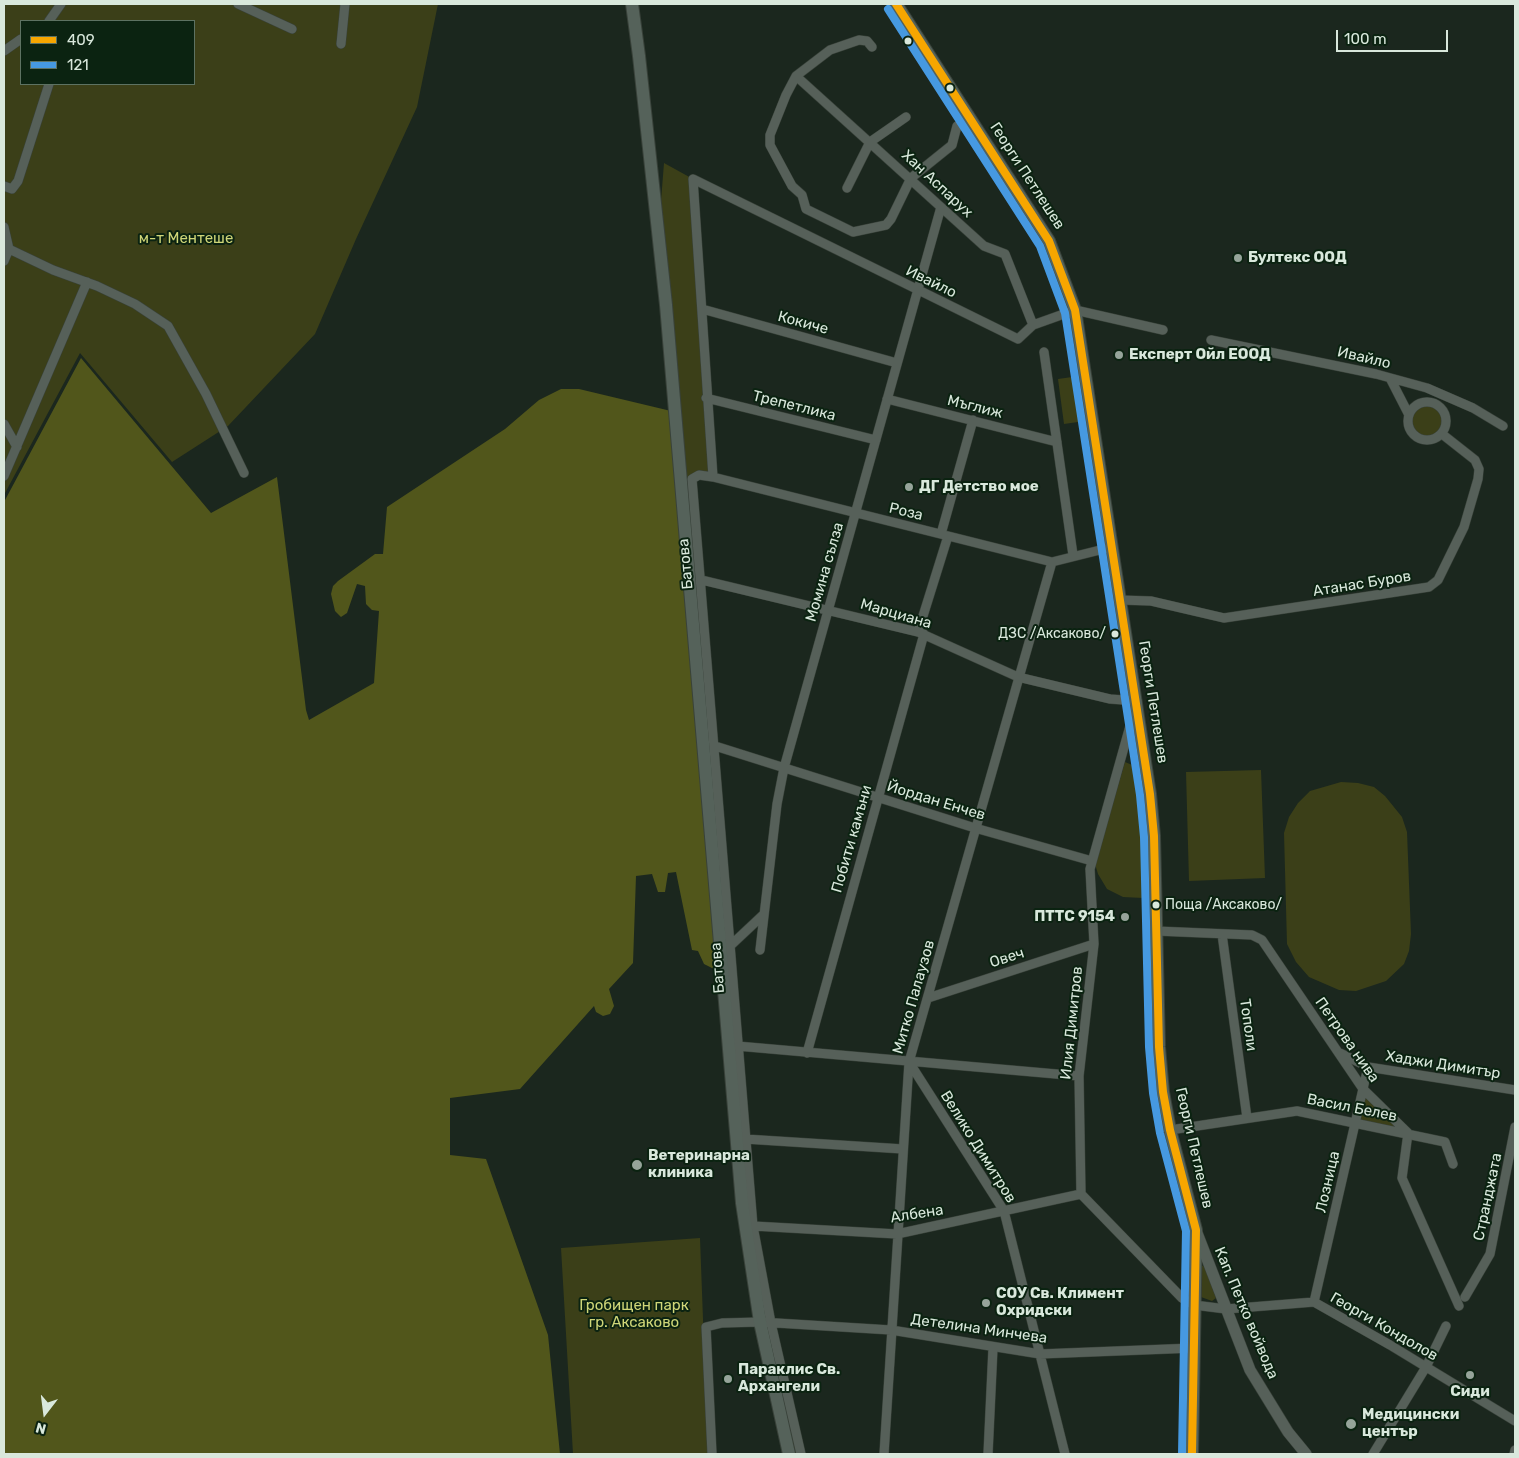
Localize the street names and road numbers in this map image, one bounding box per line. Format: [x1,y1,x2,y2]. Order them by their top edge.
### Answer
street label: Георги Петлешев [986,119,1068,233]
street label: Хан Аспарух [898,146,976,222]
street label: Ивайло [903,262,959,302]
street label: Кокиче [776,308,830,338]
street label: Ивайло [1336,343,1392,373]
street label: Трепетлика [751,387,837,425]
street label: Мъглиж [945,391,1005,423]
street label: Роза [887,499,925,525]
street label: Момина сълза [802,520,848,624]
street label: Батова [675,538,697,590]
street label: Атанас Буров [1312,567,1412,601]
street label: Марциана [858,595,934,633]
street label: Георги Петлешев [1134,640,1172,764]
street label: Йордан Енчев [885,777,987,825]
street label: Побити камъни [828,783,876,895]
street label: Митко Палаузов [889,938,939,1056]
street label: Батова [707,942,729,994]
street label: Овеч [987,944,1027,972]
street label: Илия Димитров [1057,966,1087,1080]
street label: Петрова нива [1311,994,1383,1086]
street label: Тополи [1235,998,1261,1052]
street label: Хаджи Димитър [1384,1047,1502,1083]
street label: Георги Петлешев [1171,1086,1217,1210]
street label: Велико Димитров [936,1088,1020,1206]
street label: Васил Белев [1305,1090,1399,1126]
street label: Лозница [1312,1149,1344,1215]
street label: Странджата [1470,1151,1506,1243]
street label: Албена [889,1201,945,1227]
street label: Кап. Петко войвода [1210,1244,1282,1382]
street label: Георги Кондолов [1327,1289,1441,1365]
street label: Детелина Минчева [910,1311,1048,1347]

